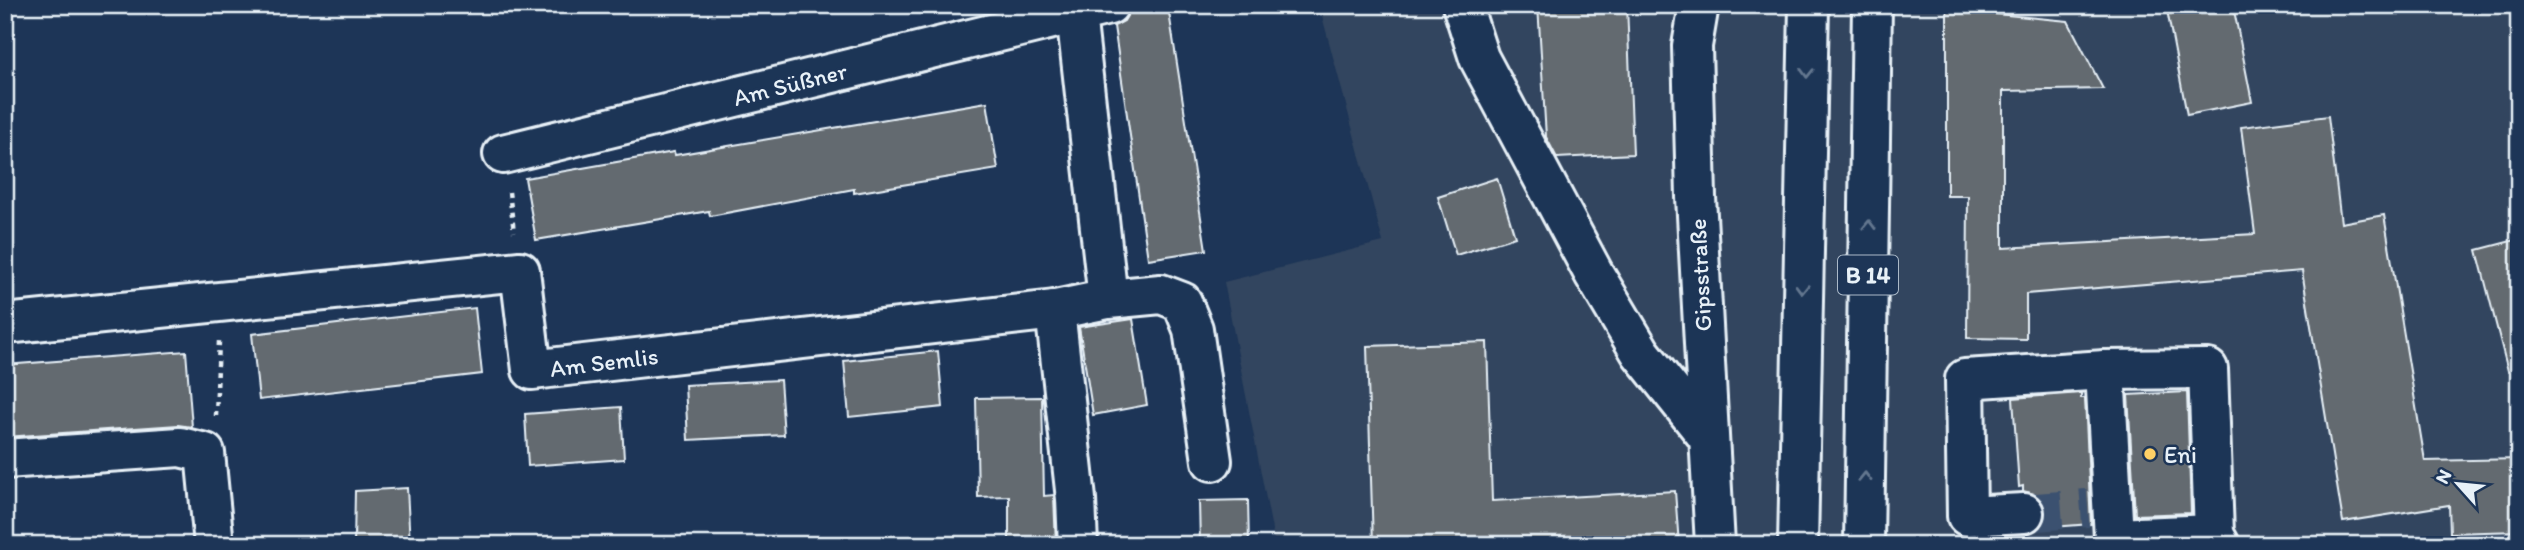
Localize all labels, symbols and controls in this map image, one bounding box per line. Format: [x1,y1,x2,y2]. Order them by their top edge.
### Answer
street label: Am Süßner [730,56,850,112]
one-way arrow [1799,69,1815,79]
street label: Gipsstraße [1683,218,1717,332]
one-way arrow [1861,219,1877,229]
road number: B 14 [1838,256,1898,294]
one-way arrow [1794,284,1810,294]
street label: Am Semlis [548,341,660,383]
place label: Eni [2164,440,2197,469]
marker: Eni [2142,446,2158,462]
north arrow [2422,448,2492,518]
text: N [2430,466,2456,487]
one-way arrow [1857,471,1873,481]

